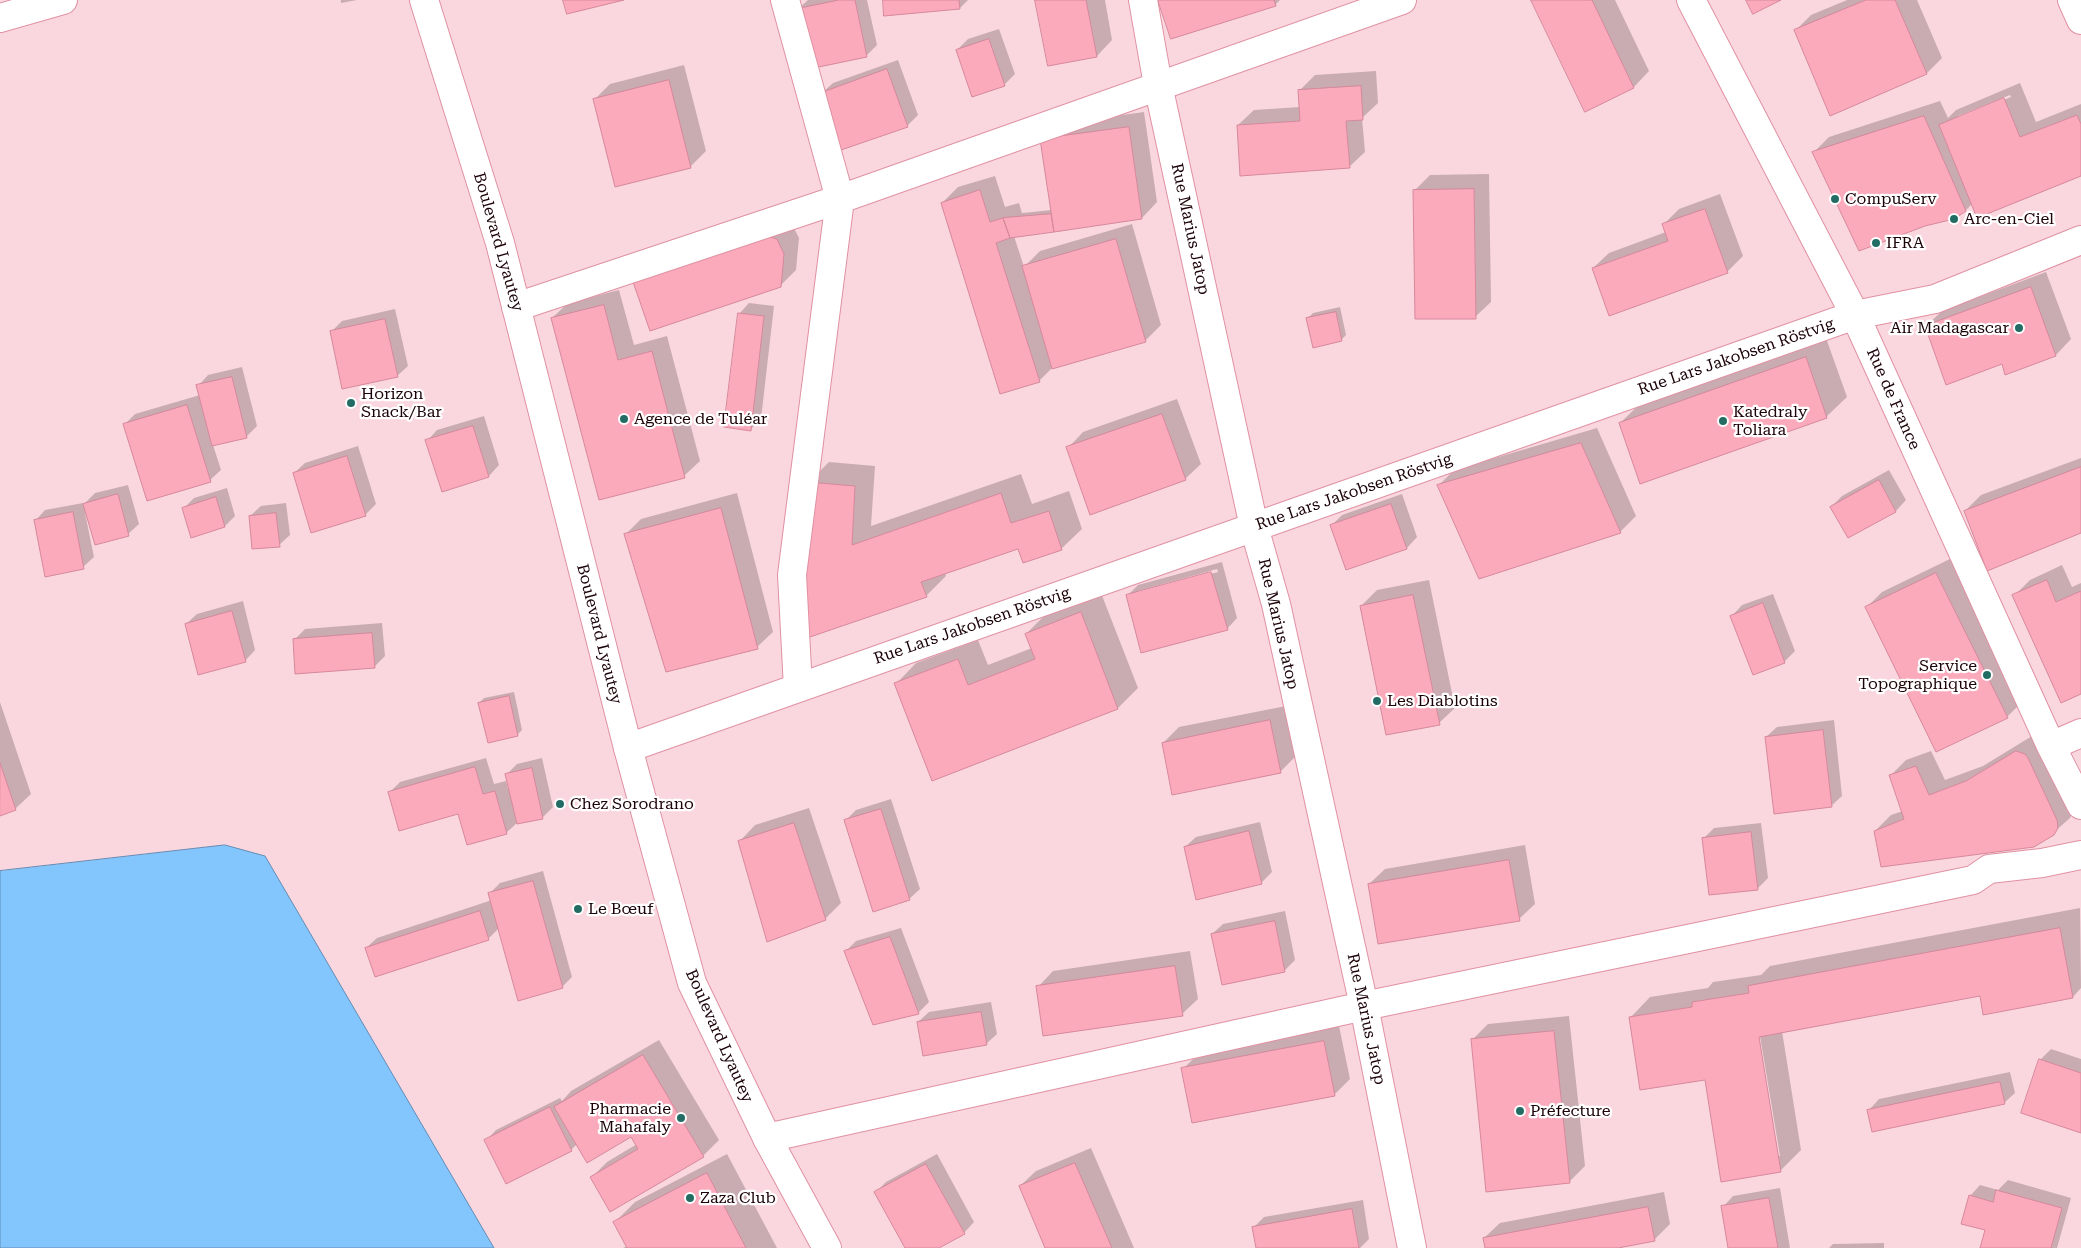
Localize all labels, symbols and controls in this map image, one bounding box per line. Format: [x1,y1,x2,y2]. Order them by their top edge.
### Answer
street label: Rue Marius Jatop [1167,161,1213,297]
street label: Boulevard Lyautey [469,170,527,314]
place label: CompuServ [1845,189,1937,209]
marker: CompuServ [1829,193,1841,205]
place label: Arc-en-Ciel [1964,209,2054,229]
marker: Arc-en-Ciel [1948,213,1960,225]
place label: IFRA [1886,233,1924,253]
marker: IFRA [1870,237,1882,249]
street label: Rue Lars Jakobsen Röstvig [1635,314,1837,400]
place label: Air Madagascar [1890,318,2009,338]
marker: Air Madagascar [2013,322,2025,334]
street label: Rue de France [1862,345,1924,453]
place label: Horizon Snack/Bar [361,384,442,422]
marker: Horizon Snack/Bar [345,397,357,409]
place label: Katedraly Toliara [1733,402,1807,440]
place label: Agence de Tuléar [634,409,767,429]
marker: Agence de Tuléar [618,413,630,425]
marker: Katedraly Toliara [1717,415,1729,427]
street label: Rue Lars Jakobsen Röstvig [1253,449,1455,535]
street label: Rue Marius Jatop [1254,557,1302,691]
street label: Boulevard Lyautey [572,562,626,706]
street label: Rue Lars Jakobsen Röstvig [871,583,1073,669]
place label: Service Topographique [1858,656,1977,694]
marker: Service Topographique [1981,669,1993,681]
place label: Les Diablotins [1387,691,1498,711]
marker: Les Diablotins [1371,695,1383,707]
place label: Chez Sorodrano [570,794,694,814]
marker: Chez Sorodrano [554,798,566,810]
place label: Le Bœuf [588,899,653,919]
marker: Le Bœuf [572,903,584,915]
street label: Rue Marius Jatop [1343,951,1389,1087]
street label: Boulevard Lyautey [681,966,757,1106]
place label: Pharmacie Mahafaly [589,1099,671,1137]
place label: Préfecture [1530,1101,1611,1121]
marker: Préfecture [1514,1105,1526,1117]
marker: Pharmacie Mahafaly [675,1112,687,1124]
place label: Zaza Club [700,1188,776,1208]
marker: Zaza Club [684,1192,696,1204]

